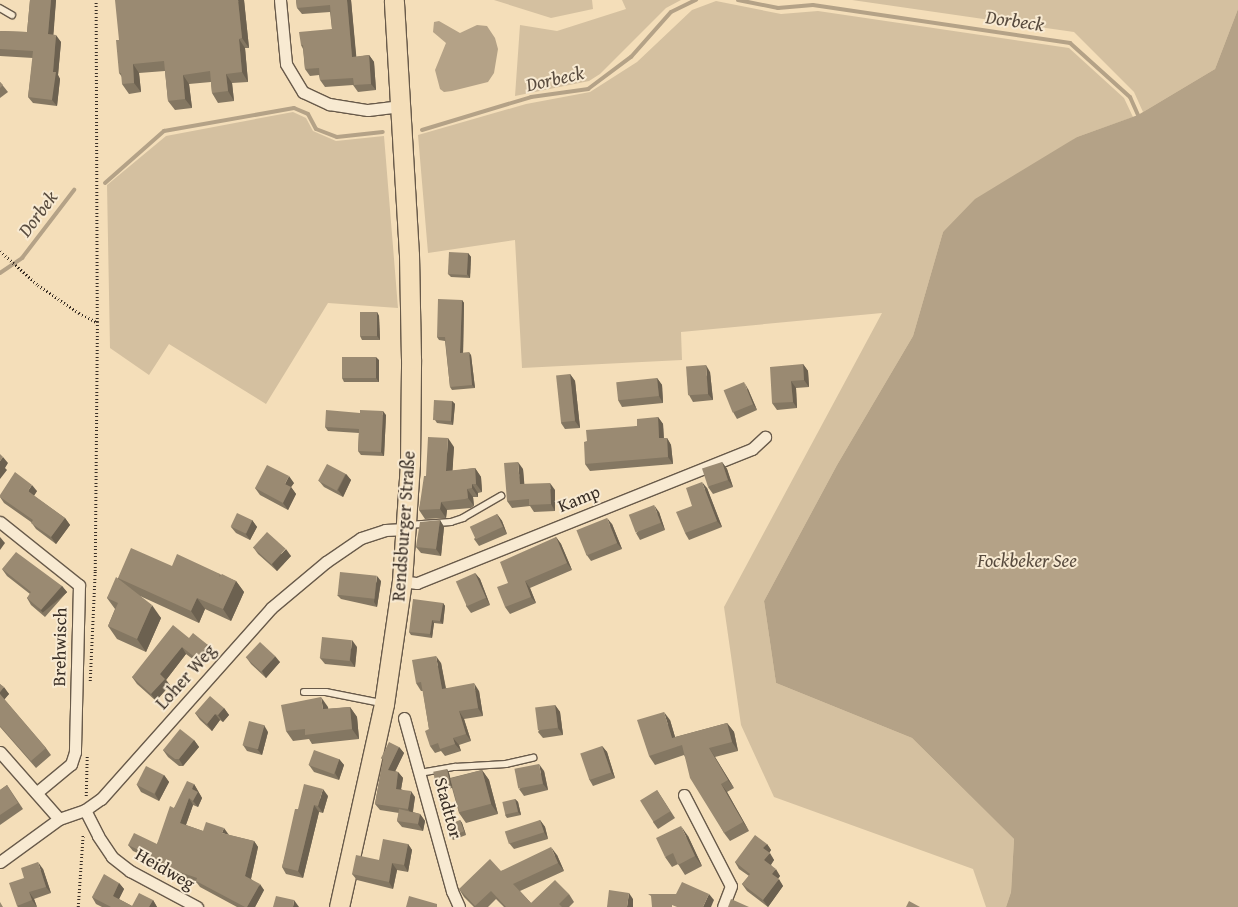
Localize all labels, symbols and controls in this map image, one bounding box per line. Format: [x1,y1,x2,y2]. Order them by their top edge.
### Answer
water label: Dorbeck [984,6,1046,36]
water label: Dorbeck [524,61,586,97]
water label: Dorbek [13,187,63,241]
street label: Rendsburger Straße [388,450,420,602]
street label: Kamp [555,481,603,517]
water label: Fockbeker See [977,550,1077,572]
street label: Brehwisch [49,607,71,687]
street label: Loher Weg [151,640,221,714]
street label: Stadttor [429,775,467,841]
street label: Heidweg [132,843,198,895]

